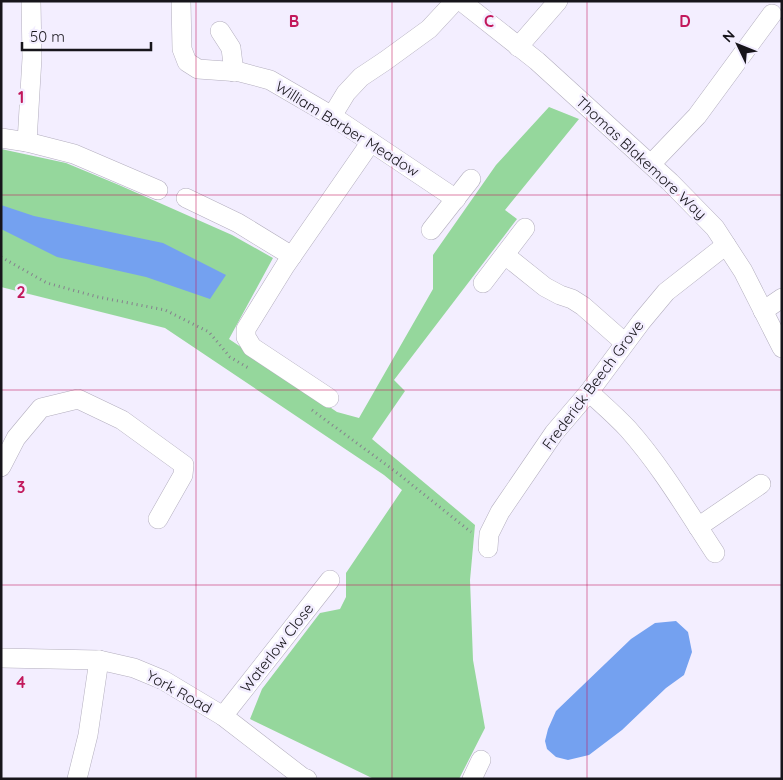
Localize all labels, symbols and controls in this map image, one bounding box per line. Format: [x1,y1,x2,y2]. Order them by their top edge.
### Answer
text: B [289,11,299,31]
text: C [484,11,494,31]
text: D [679,11,691,31]
scale bar [22,20,151,52]
north arrow [713,20,763,70]
text: N [718,26,739,46]
text: 50 m [30,27,65,46]
street label: William Barber Meadow [272,76,423,181]
text: 1 [18,87,24,107]
street label: Thomas Blakemore Way [572,92,711,223]
text: 2 [16,282,26,302]
street label: Frederick Beech Grove [538,316,647,453]
text: 3 [17,477,25,497]
street label: Waterlow Close [236,599,317,696]
street label: York Road [143,666,215,717]
text: 4 [16,672,26,692]

